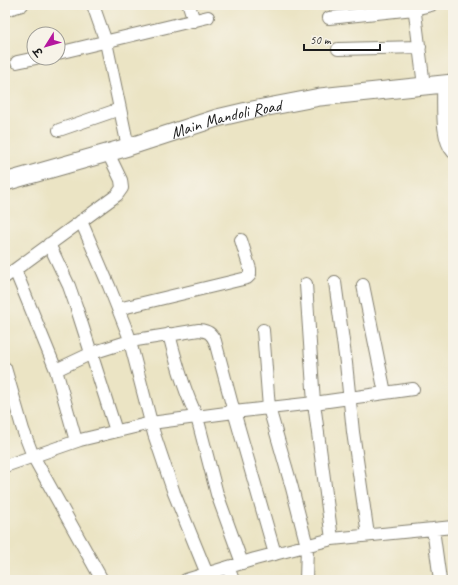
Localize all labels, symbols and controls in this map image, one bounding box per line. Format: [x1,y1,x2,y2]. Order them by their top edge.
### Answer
north arrow [26,26,66,66]
scale bar [304,26,380,52]
text: 50 m [310,32,332,48]
text: उ [29,44,46,60]
street label: Main Mandoli Road [168,94,286,143]

